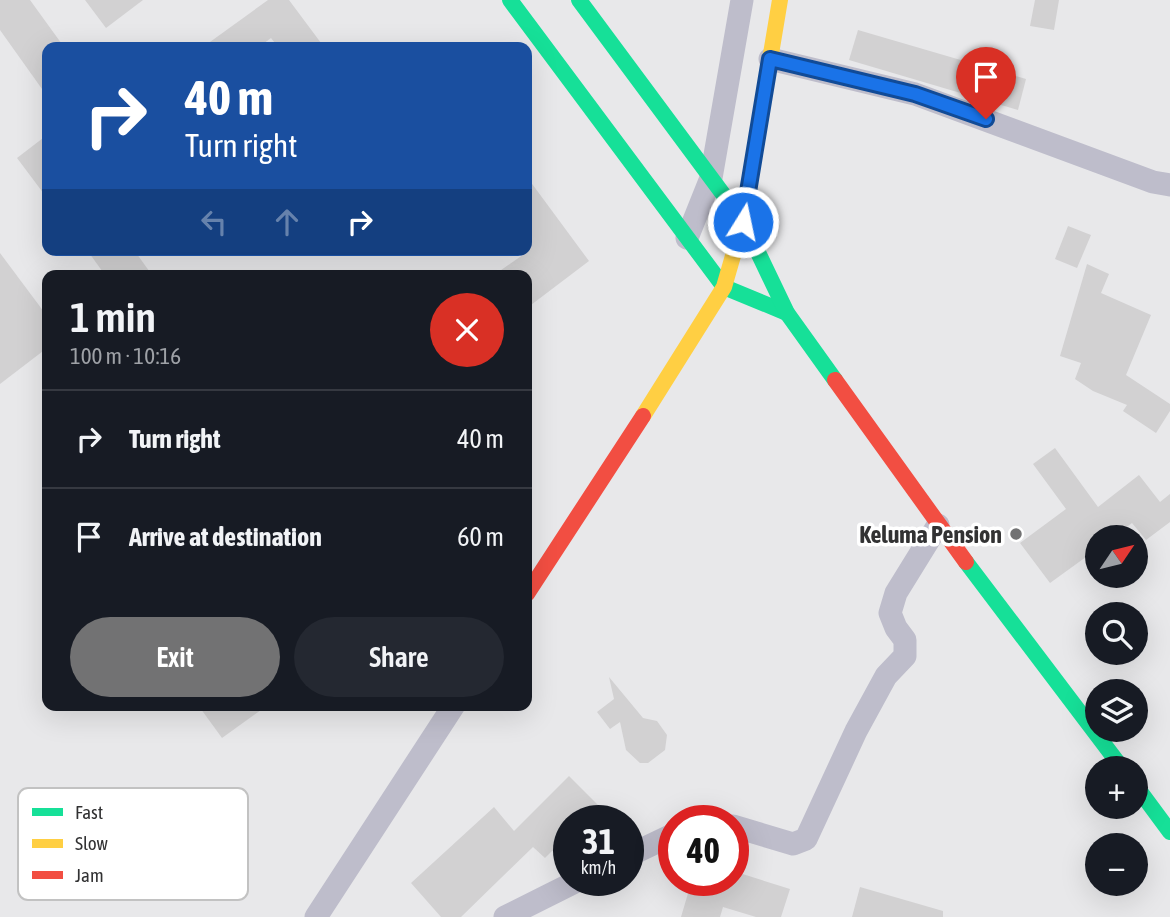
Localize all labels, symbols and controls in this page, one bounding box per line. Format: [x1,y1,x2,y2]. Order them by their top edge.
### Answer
pin [956,47,1016,119]
icon: arrive [967,58,1005,96]
text: 40 m [185,69,273,125]
icon: right [70,70,161,161]
text: Turn right [185,127,298,164]
position arrow [706,185,780,259]
icon: left [195,203,233,241]
icon: ahead [268,203,306,241]
icon: right [341,203,379,241]
text: 1 min [70,293,156,341]
button: close [430,293,504,367]
text: 100 m · 10:16 [70,343,181,369]
icon: right [70,420,108,458]
text: Turn right [129,424,220,454]
text: 40 m [457,424,504,454]
icon: arrive [70,518,108,556]
place label: Keluma Pension [859,521,1002,548]
text: Arrive at destination [129,522,322,552]
text: 60 m [457,522,504,552]
north arrow [1085,525,1148,588]
map controls [1085,525,1148,896]
marker: Keluma Pension [1008,526,1024,542]
button: search [1085,602,1148,665]
button: Exit [70,617,280,697]
button: Share [294,617,504,697]
button: layers [1085,679,1148,742]
button: + [1085,756,1148,819]
legend [18,788,248,900]
text: Fast [75,801,103,823]
speed limit sign: 40 [658,805,749,896]
text: 31 [582,821,615,861]
text: Slow [75,832,109,854]
button: − [1085,833,1148,896]
text: km/h [581,857,616,878]
text: Jam [75,864,104,886]

